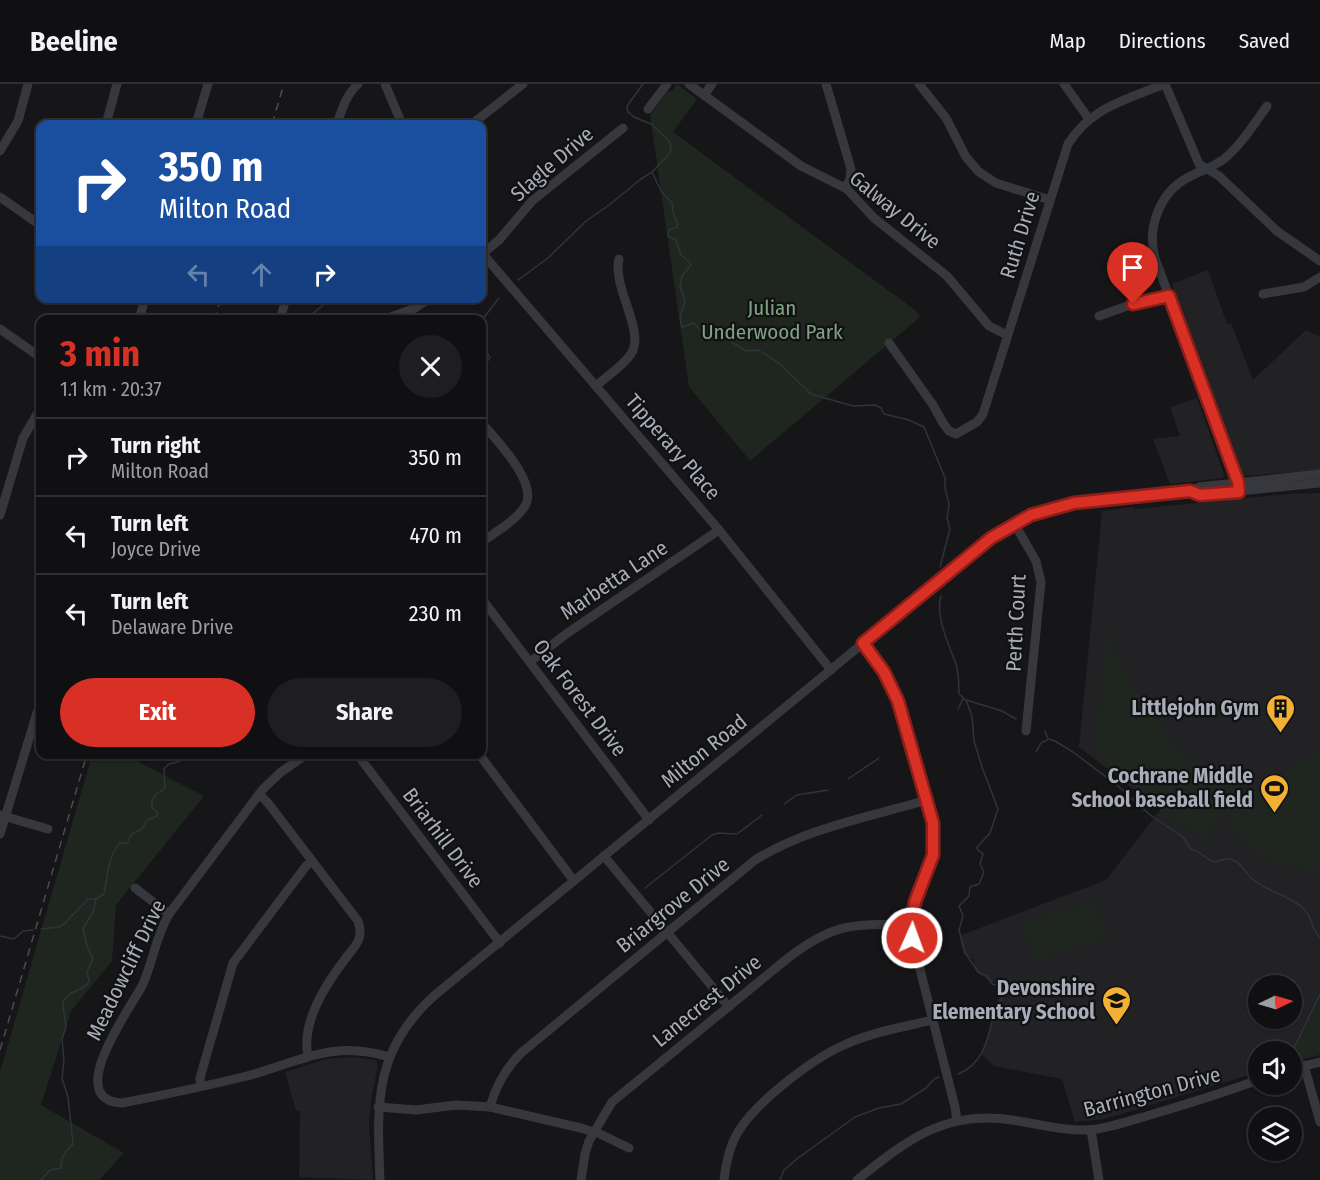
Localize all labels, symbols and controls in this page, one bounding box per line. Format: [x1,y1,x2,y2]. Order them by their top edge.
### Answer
text: Beeline [30,25,118,58]
text: Map [1049,28,1086,54]
text: Directions [1119,28,1206,54]
text: Saved [1239,28,1290,54]
street label: Slagle Drive [505,121,599,207]
text: 350 m [159,142,263,192]
icon: right [60,144,138,222]
street label: Galway Drive [844,165,946,255]
street label: Ruth Drive [994,188,1046,282]
text: Milton Road [159,193,291,225]
pin [1107,242,1158,304]
icon: arrive [1116,251,1149,284]
icon: left [182,258,215,291]
icon: ahead [245,258,278,291]
icon: right [308,258,341,291]
park label: Julian Underwood Park [701,295,843,345]
text: 3 min [60,332,140,376]
button: close [399,335,462,398]
text: 1.1 km · 20:37 [60,377,162,401]
street label: Tipperary Place [620,389,726,505]
text: Turn right [111,432,200,459]
icon: right [60,441,93,474]
text: 350 m [408,444,462,471]
text: Milton Road [111,459,209,483]
text: Turn left [111,510,189,537]
icon: left [60,519,93,552]
text: 470 m [410,522,462,549]
street label: Marbetta Lane [555,535,673,625]
text: Joyce Drive [111,537,201,561]
street label: Perth Court [1000,574,1032,672]
text: Turn left [111,588,189,615]
icon: left [60,597,93,630]
text: 230 m [409,600,462,627]
text: Delaware Drive [111,615,233,639]
street label: Oak Forest Drive [528,634,632,762]
button: Exit [60,678,255,747]
button: Share [267,678,462,747]
building icon: Littlejohn Gym [1264,692,1296,734]
place label: Littlejohn Gym [1132,695,1259,721]
street label: Milton Road [656,709,752,793]
place label: Cochrane Middle School baseball field [1071,763,1253,813]
sports icon: Cochrane Middle School baseball field [1258,772,1290,814]
street label: Briarhill Drive [397,783,489,893]
street label: Briargrove Drive [611,851,735,959]
street label: Meadowcliff Drive [81,895,171,1045]
position arrow [880,906,944,970]
street label: Lanecrest Drive [647,949,767,1053]
place label: Devonshire Elementary School [932,975,1095,1025]
north arrow [1248,975,1302,1029]
map controls [1248,975,1302,1161]
school or university icon: Devonshire Elementary School [1100,984,1132,1026]
button: sound [1248,1041,1302,1095]
street label: Barrington Drive [1081,1061,1223,1123]
button: layers [1248,1107,1302,1161]

